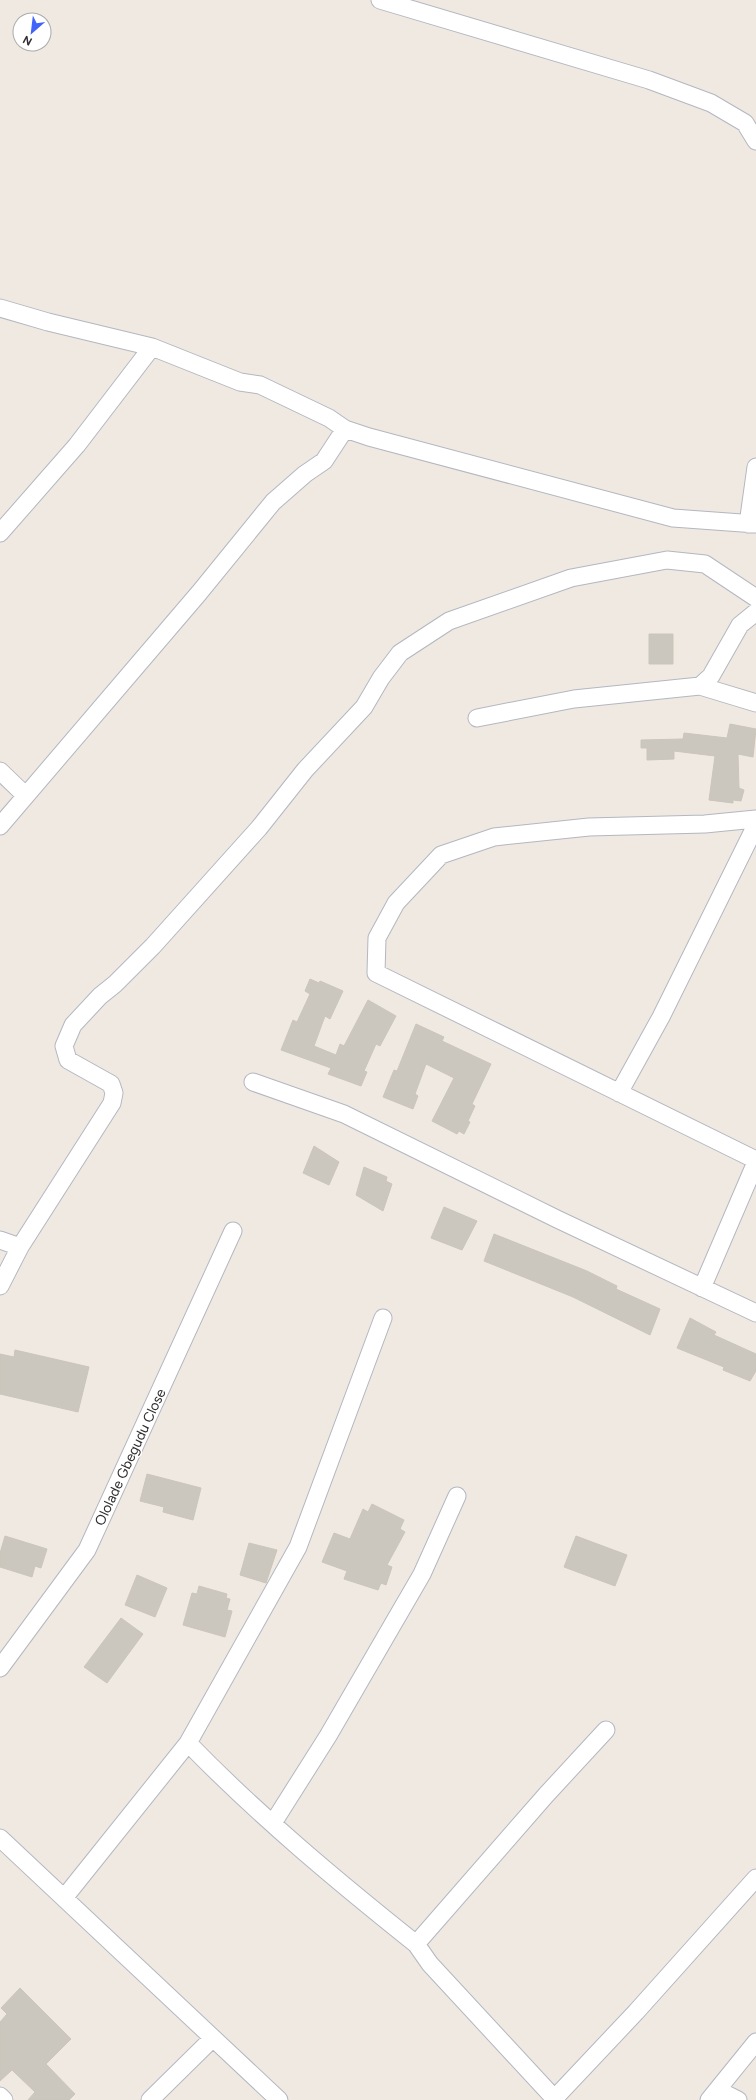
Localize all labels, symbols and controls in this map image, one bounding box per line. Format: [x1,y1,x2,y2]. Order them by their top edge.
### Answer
north arrow [12,12,52,52]
text: N [21,33,34,48]
street label: Ololade Gbegudu Close [91,1386,170,1528]

